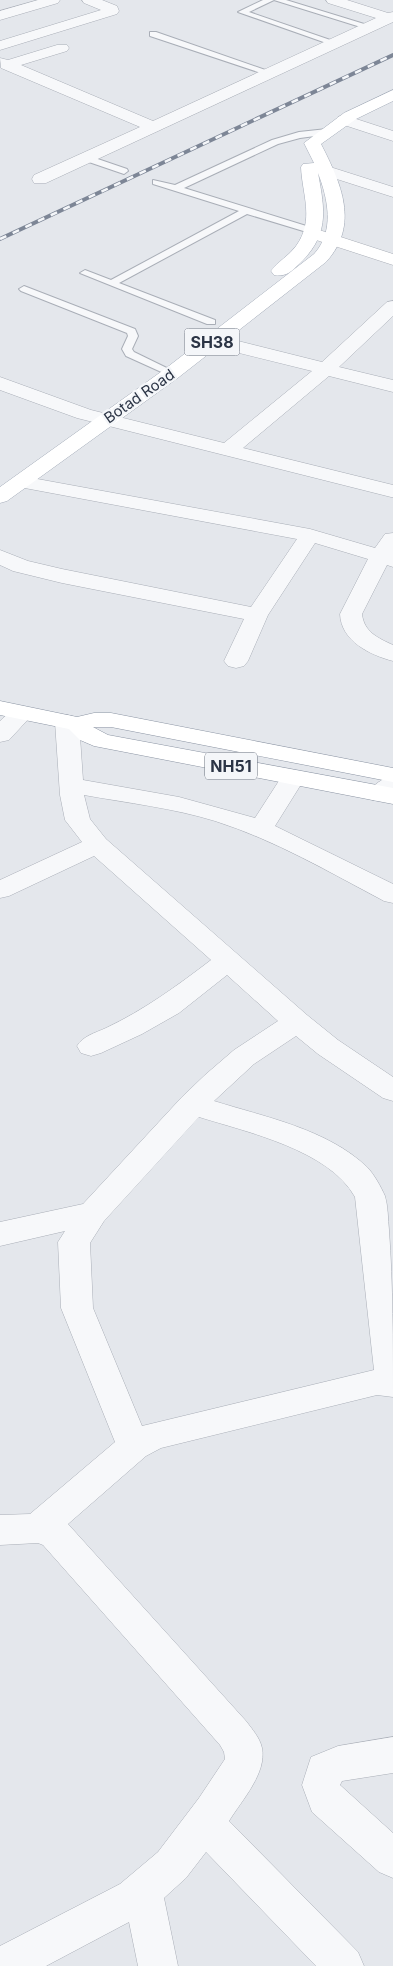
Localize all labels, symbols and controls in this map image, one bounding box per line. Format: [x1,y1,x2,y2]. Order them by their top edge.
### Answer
road number: SH38 [184,328,240,356]
street label: Botad Road [100,365,178,427]
road number: NH51 [205,752,257,779]

